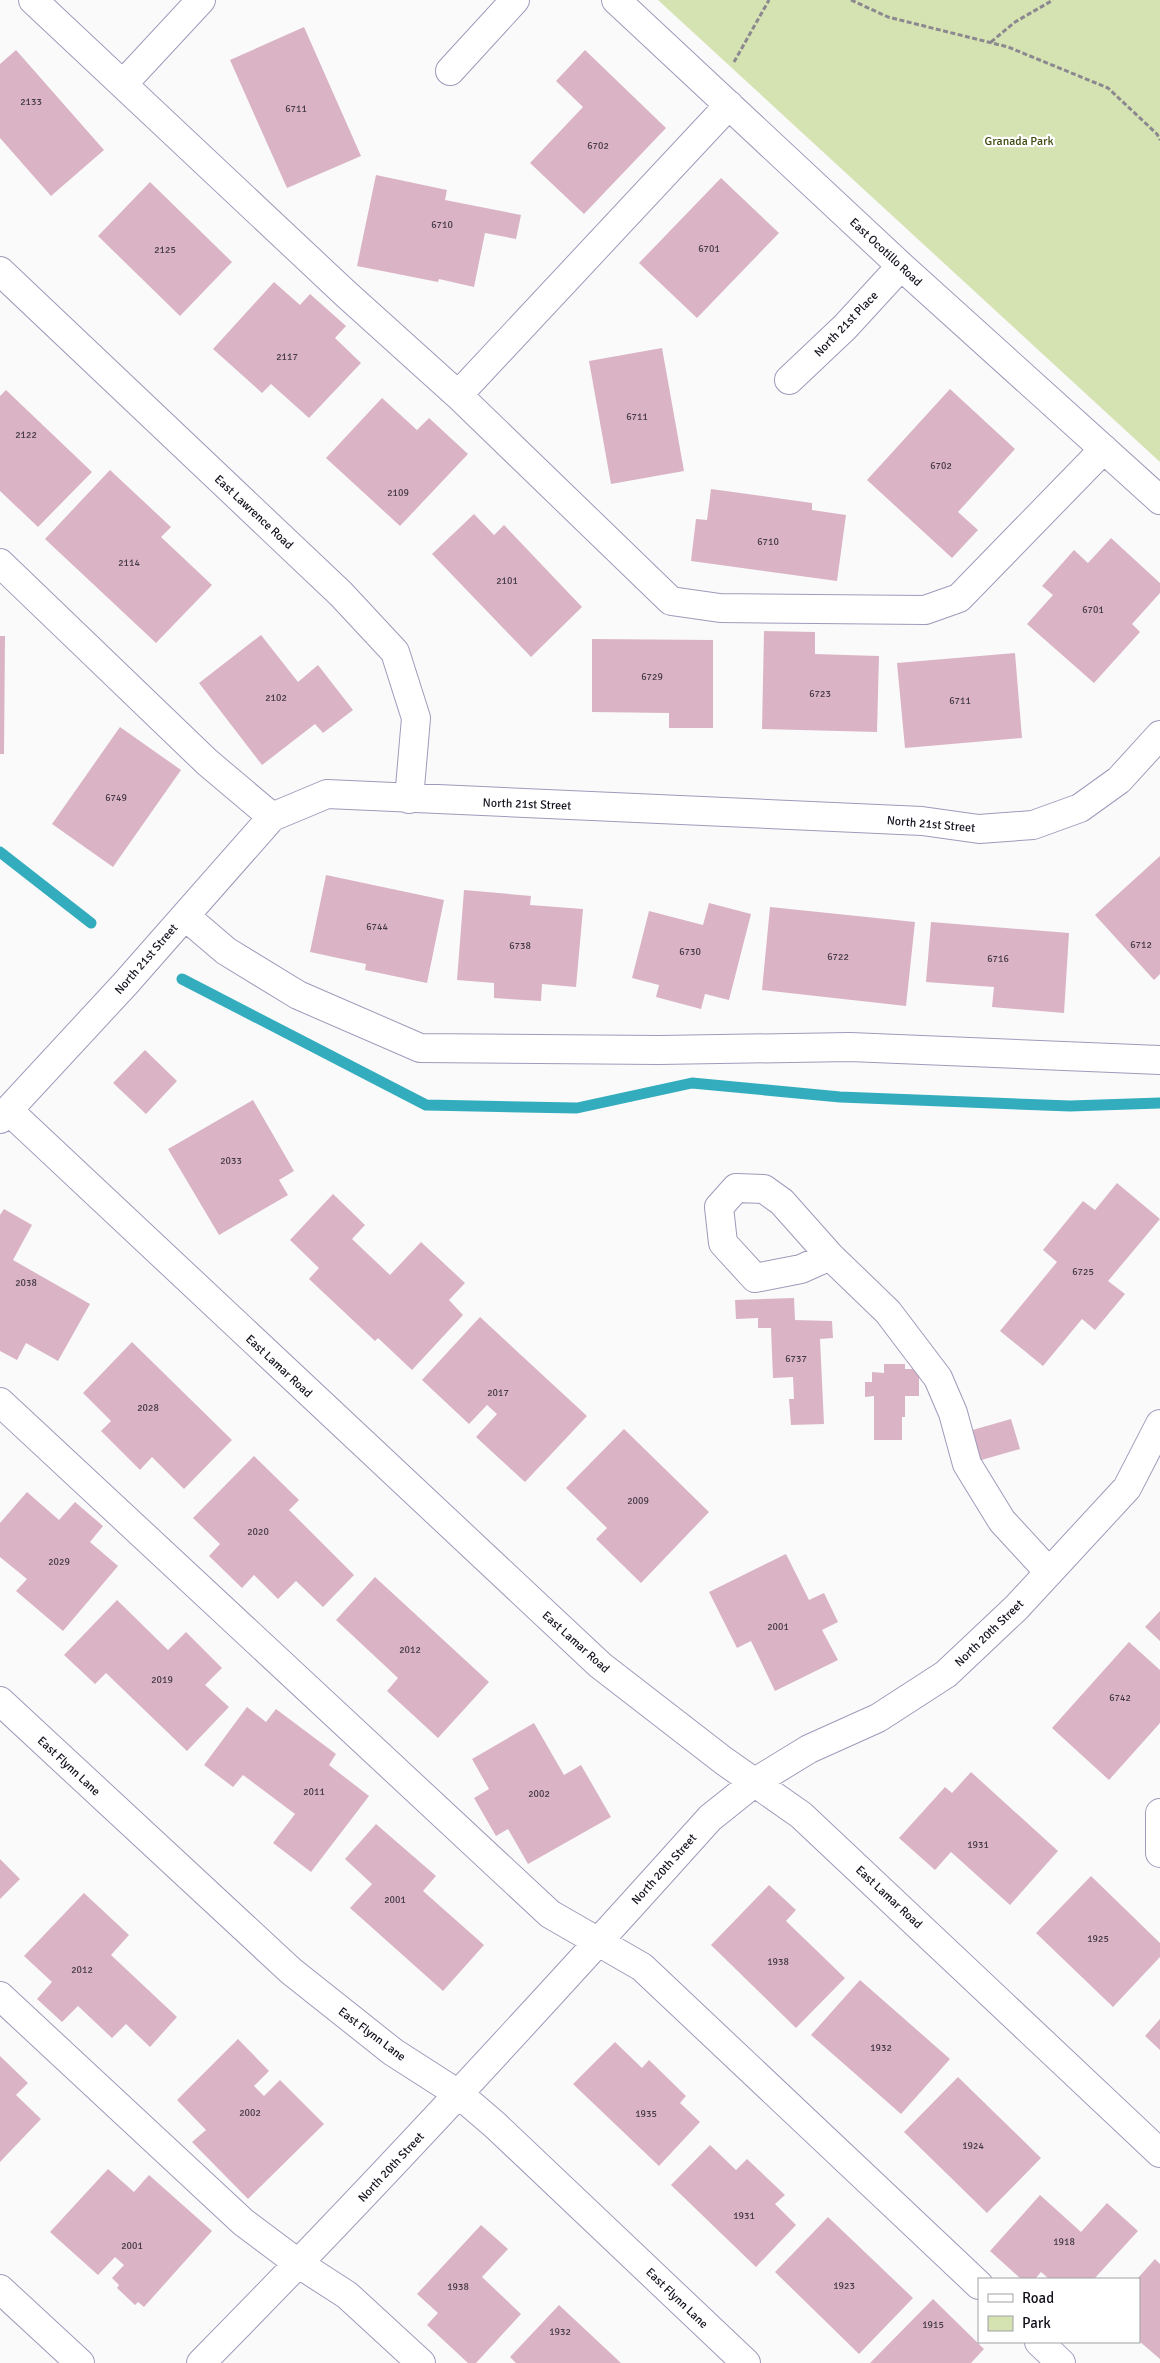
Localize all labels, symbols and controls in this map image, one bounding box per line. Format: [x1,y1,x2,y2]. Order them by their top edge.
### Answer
house number: 2133 [20,96,42,108]
house number: 6711 [285,103,307,115]
park label: Granada Park [985,134,1053,149]
house number: 6702 [587,140,609,152]
street label: East Ocotillo Road [846,215,925,290]
house number: 6710 [431,219,453,231]
house number: 6701 [698,243,720,255]
house number: 2125 [154,244,176,256]
street label: North 21st Place [811,288,881,360]
house number: 2117 [276,351,298,363]
house number: 6711 [626,411,648,423]
house number: 2122 [15,429,37,441]
house number: 6702 [930,460,952,472]
street label: East Lawrence Road [211,472,296,553]
house number: 2109 [387,487,409,499]
house number: 6710 [757,536,779,548]
house number: 2114 [118,557,140,569]
house number: 2101 [496,575,518,587]
house number: 6701 [1082,604,1104,616]
house number: 6729 [641,671,663,683]
house number: 6723 [809,688,831,700]
house number: 2102 [265,692,287,704]
house number: 6711 [949,695,971,707]
house number: 6749 [105,792,127,804]
street label: North 21st Street [482,795,572,814]
street label: North 21st Street [886,813,976,836]
street label: North 21st Street [112,921,181,998]
house number: 6744 [366,921,388,933]
house number: 6712 [1130,939,1152,951]
house number: 6738 [509,940,531,952]
house number: 6730 [679,946,701,958]
house number: 6722 [827,951,849,963]
house number: 6716 [987,953,1009,965]
house number: 2033 [220,1155,242,1167]
house number: 6725 [1072,1266,1094,1278]
house number: 2038 [15,1277,37,1289]
street label: East Lamar Road [242,1332,315,1401]
house number: 6737 [785,1353,807,1365]
house number: 2017 [487,1387,509,1399]
house number: 2028 [137,1402,159,1414]
house number: 2009 [627,1495,649,1507]
house number: 2020 [247,1526,269,1538]
house number: 2029 [48,1556,70,1568]
street label: North 20th Street [952,1597,1027,1670]
street label: East Lamar Road [539,1608,612,1677]
house number: 2001 [767,1621,789,1633]
house number: 2012 [399,1644,421,1656]
house number: 2019 [151,1674,173,1686]
house number: 6742 [1109,1692,1131,1704]
street label: East Flynn Lane [34,1733,103,1799]
house number: 2011 [303,1786,325,1798]
house number: 2002 [528,1788,550,1800]
street label: North 20th Street [629,1831,700,1908]
house number: 1931 [967,1839,989,1851]
street label: East Lamar Road [852,1863,925,1932]
house number: 2001 [384,1894,406,1906]
house number: 1925 [1087,1933,1109,1945]
house number: 1938 [767,1956,789,1968]
house number: 2012 [71,1964,93,1976]
street label: East Flynn Lane [335,2004,408,2065]
house number: 1932 [870,2042,892,2054]
house number: 2002 [239,2107,261,2119]
house number: 1935 [635,2108,657,2120]
street label: North 20th Street [355,2129,428,2205]
house number: 1924 [962,2140,984,2152]
house number: 1931 [733,2210,755,2222]
house number: 1918 [1053,2236,1075,2248]
house number: 2001 [121,2240,143,2252]
street label: East Flynn Lane [642,2265,711,2332]
legend [978,2278,1140,2343]
house number: 1923 [833,2280,855,2292]
house number: 1938 [447,2281,469,2293]
text: Road [1022,2289,1054,2307]
text: Park [1022,2314,1051,2332]
house number: 1915 [922,2319,944,2331]
house number: 1932 [549,2326,571,2338]

